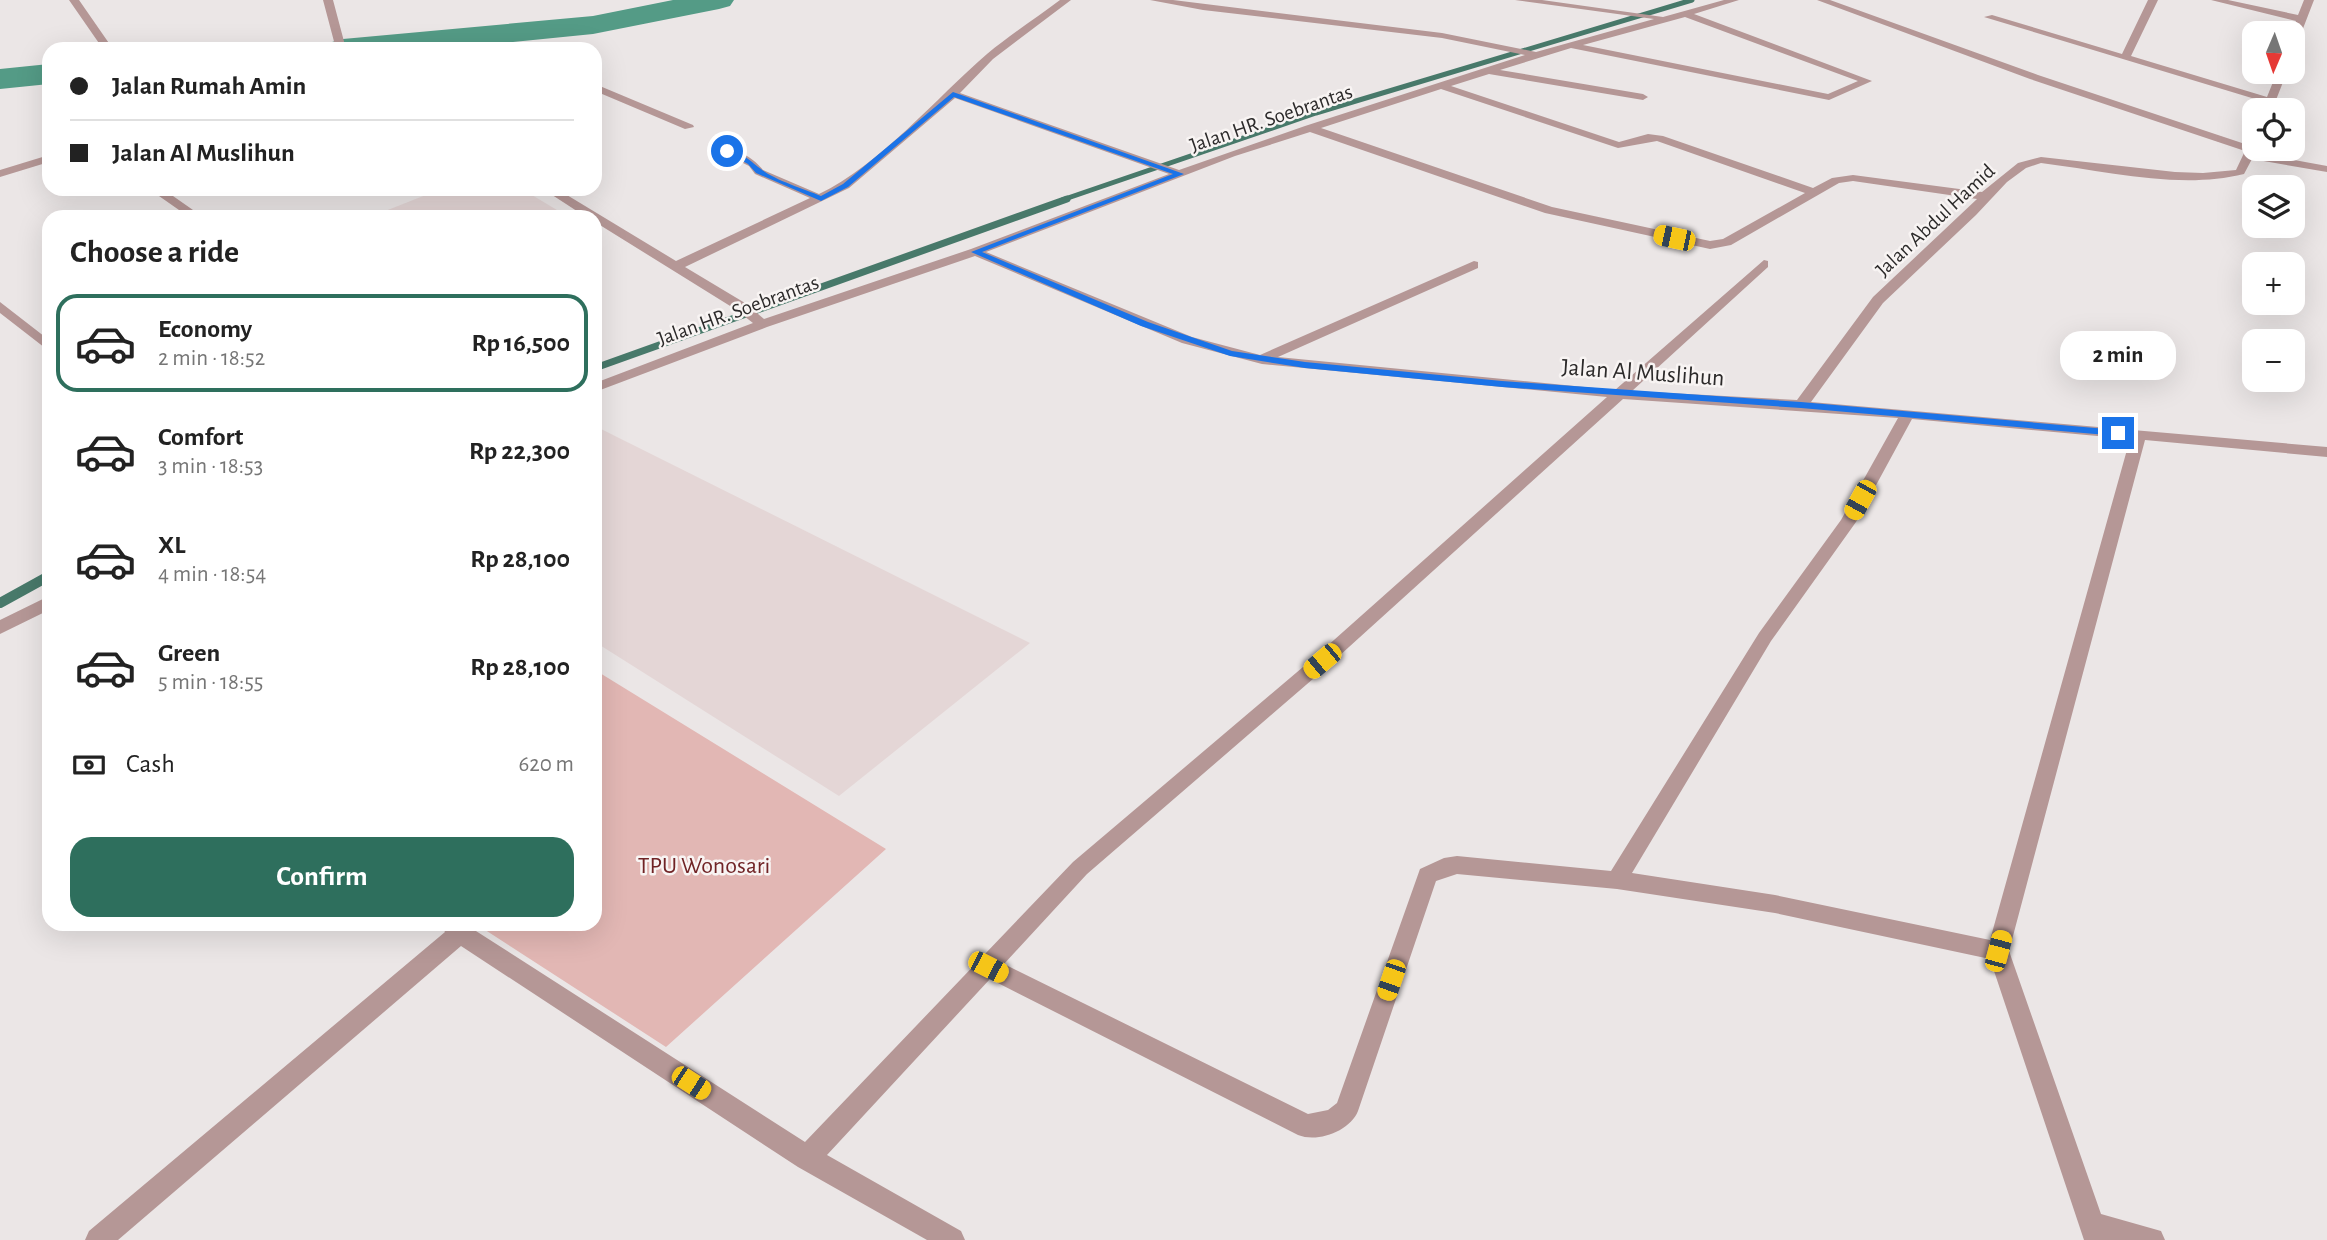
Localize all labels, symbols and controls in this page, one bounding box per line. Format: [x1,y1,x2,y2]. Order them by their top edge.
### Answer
north arrow [2242,21,2305,84]
map controls [2242,21,2305,392]
text: Jalan Rumah Amin [112,73,306,99]
street label: Jalan HR. Soebrantas [1187,81,1355,156]
button: locate [2242,98,2305,161]
route start [711,135,743,167]
text: Jalan Al Muslihun [112,140,295,166]
street label: Jalan Abdul Hamid [1872,160,1999,281]
button: layers [2242,175,2305,238]
car [1652,223,1697,253]
text: Choose a ride [70,236,239,268]
button: + [2242,252,2305,315]
street label: Jalan HR. Soebrantas [655,271,822,349]
icon: car [74,312,137,375]
text: Economy [158,316,252,342]
button: − [2242,329,2305,392]
text: Rp 16,500 [472,330,570,356]
callout: 2 min [2060,332,2176,380]
text: 2 min [2092,344,2144,367]
text: 2 min · 18:52 [158,347,265,370]
street label: Jalan Al Muslihun [1561,355,1725,391]
route end [2102,417,2134,449]
icon: car [74,420,137,483]
text: Comfort [158,424,243,450]
text: Rp 22,300 [469,438,570,464]
text: 3 min · 18:53 [158,455,263,478]
car [1841,477,1880,523]
icon: car [74,528,137,591]
text: XL [158,532,185,558]
text: Rp 28,100 [470,546,570,572]
text: 4 min · 18:54 [158,563,266,586]
icon: car [74,636,137,699]
car [1300,639,1345,683]
text: Green [158,640,220,666]
text: Rp 28,100 [470,654,570,680]
text: 5 min · 18:55 [158,671,263,694]
icon: cash [70,746,108,784]
text: Cash [126,751,175,777]
text: 620 m [518,753,574,776]
button: Confirm [70,837,574,917]
park label: TPU Wonosari [638,854,770,878]
car [1983,928,2014,974]
car [965,948,1012,986]
car [1375,957,1408,1003]
car [668,1063,715,1103]

